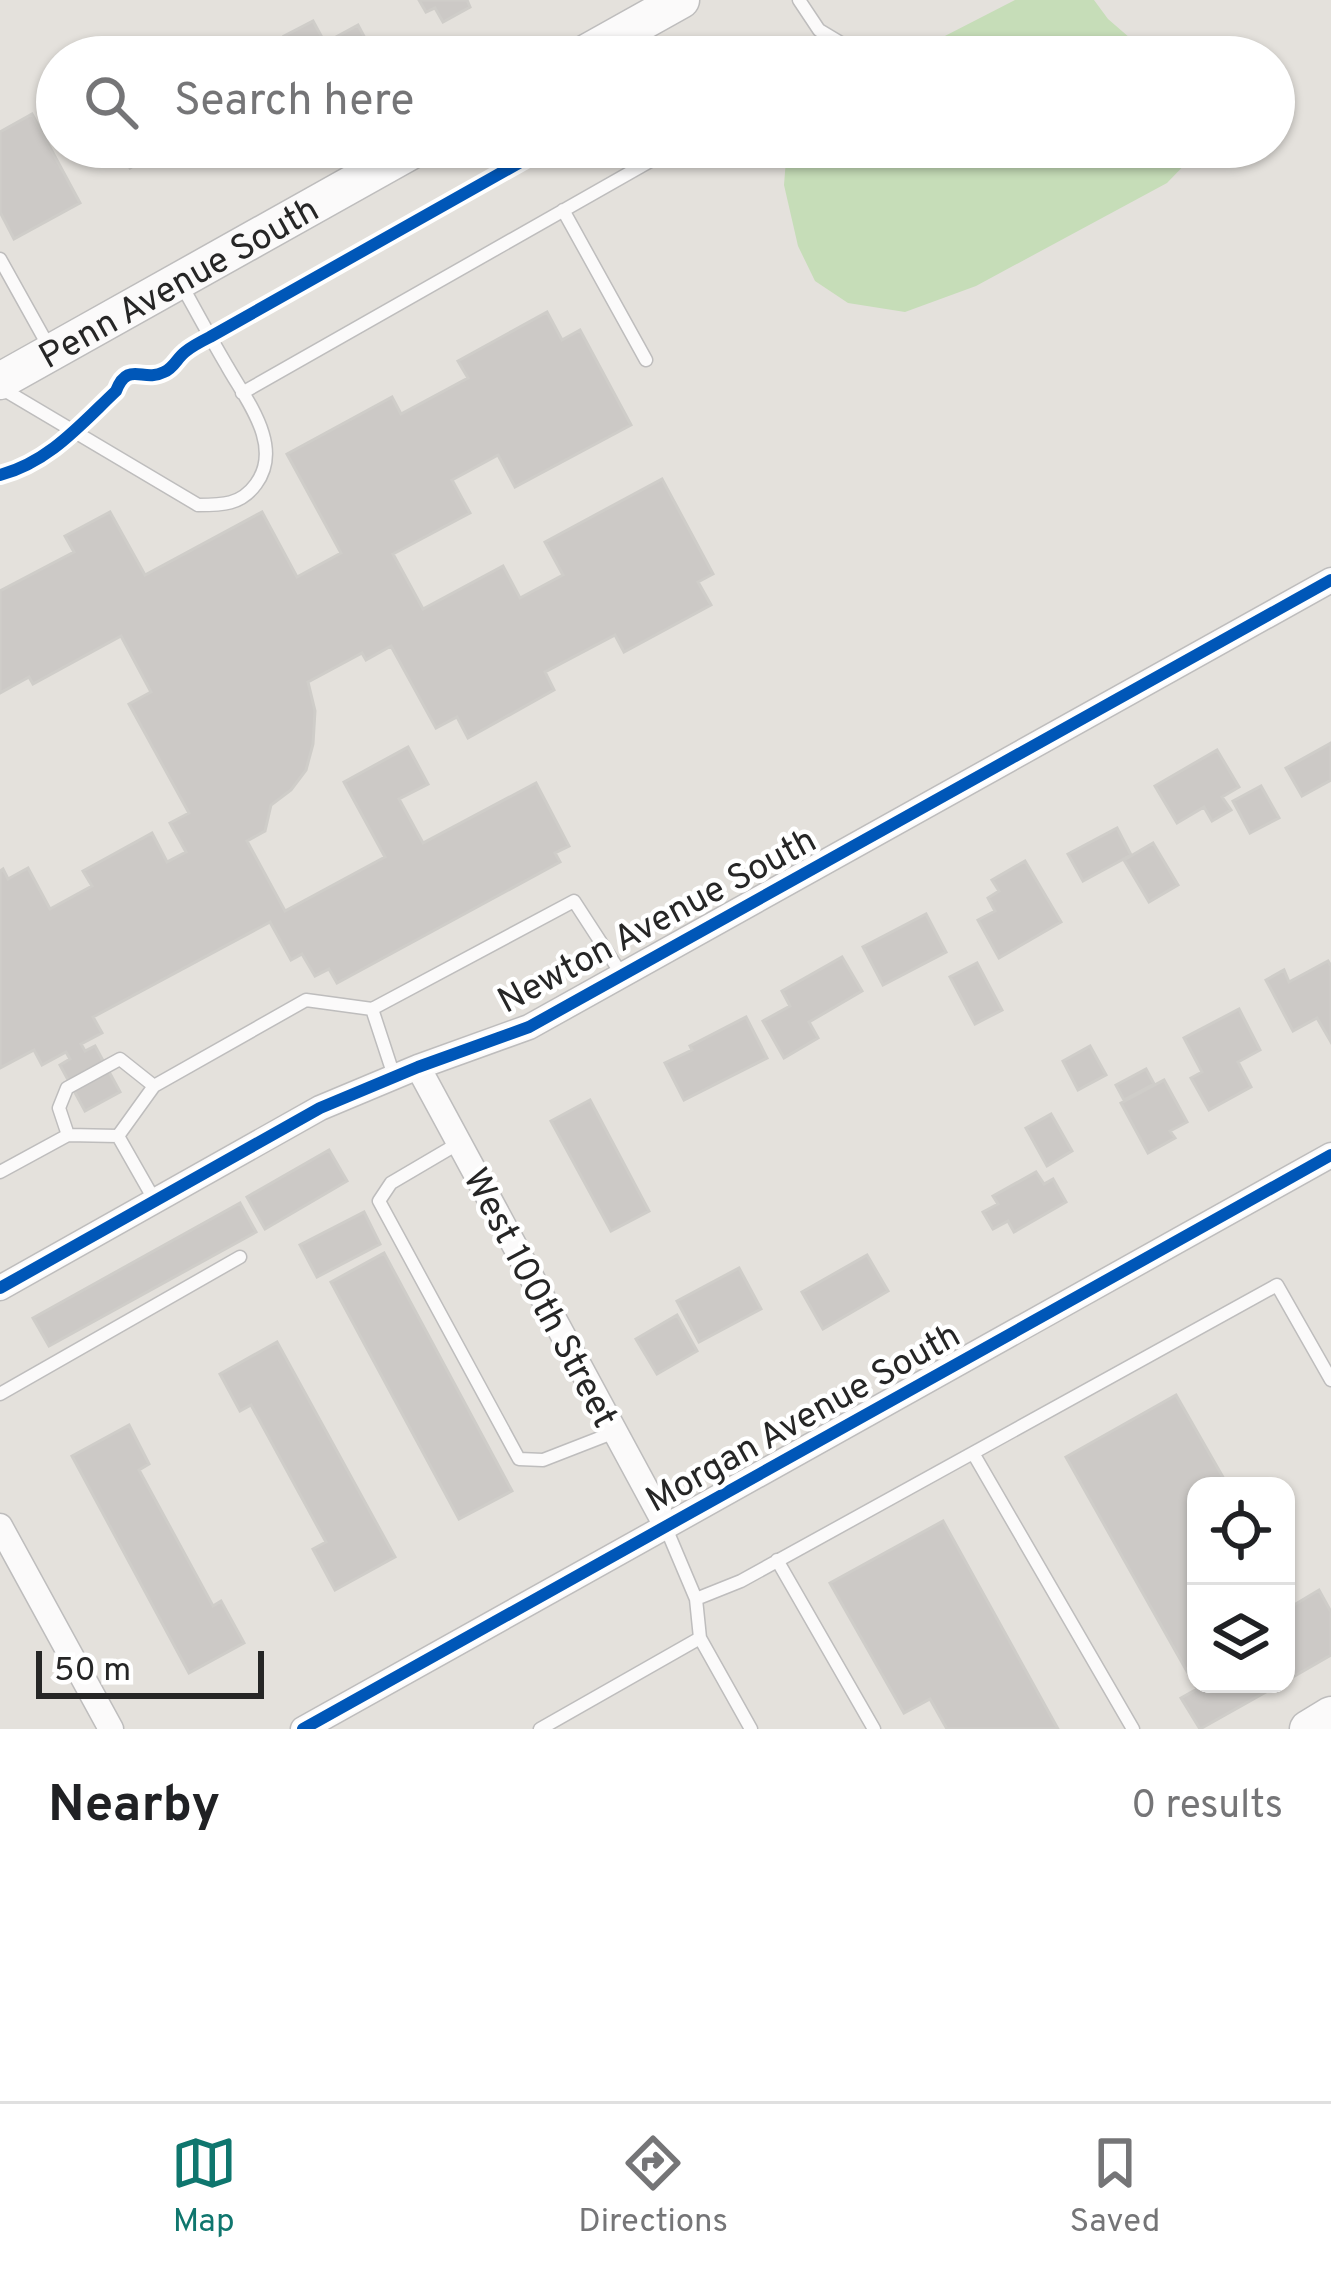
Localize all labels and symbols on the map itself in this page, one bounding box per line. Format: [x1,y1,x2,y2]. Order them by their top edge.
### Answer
street label: Penn Avenue South [32,188,328,382]
street label: Newton Avenue South [491,819,825,1026]
street label: West 100th Street [451,1161,626,1436]
street label: Morgan Avenue South [639,1314,969,1525]
scale bar [36,1645,264,1698]

